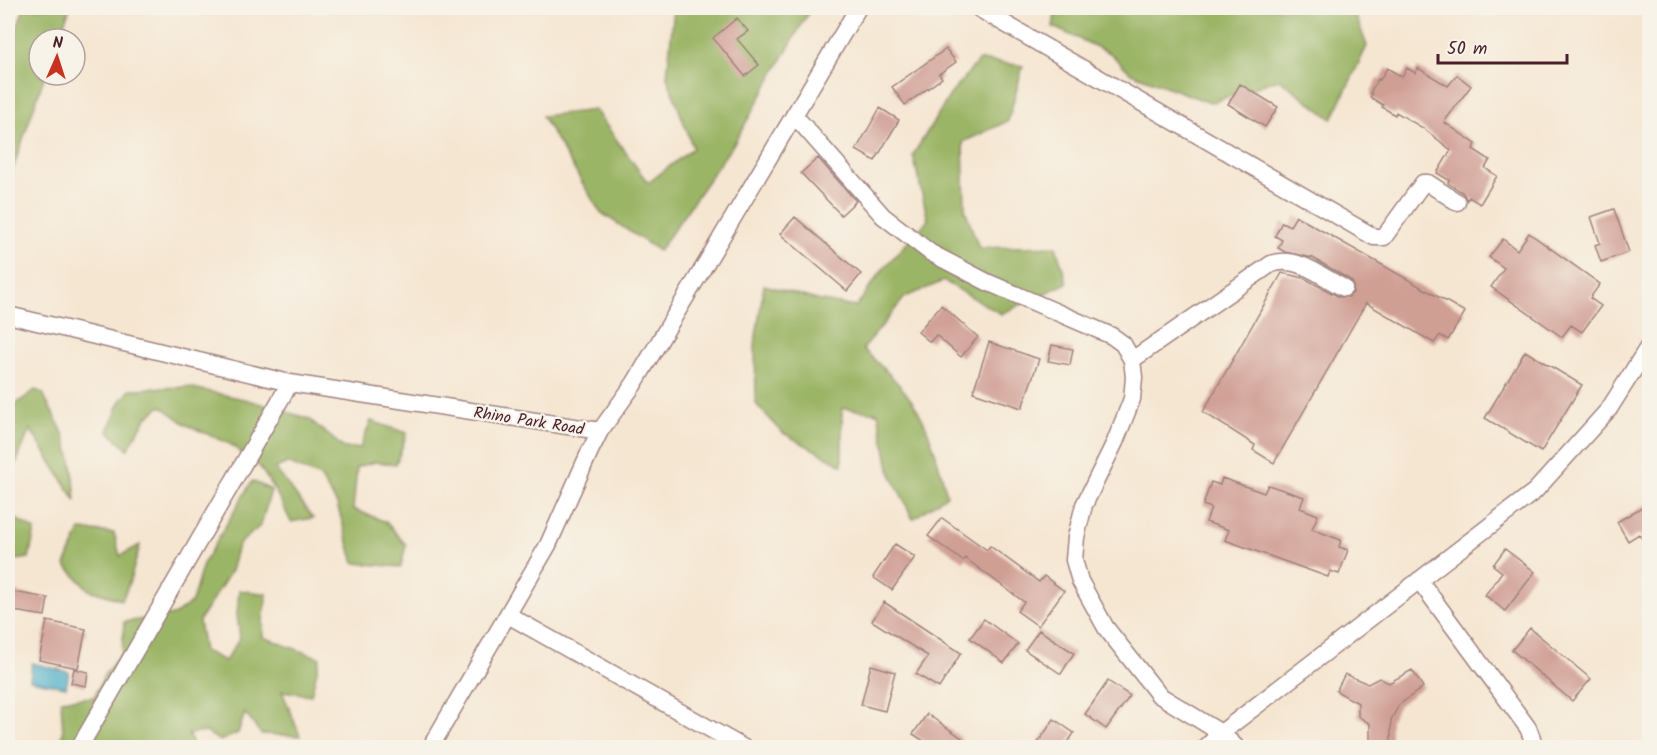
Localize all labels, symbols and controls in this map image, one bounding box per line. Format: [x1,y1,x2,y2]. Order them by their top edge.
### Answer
north arrow [27,27,87,87]
scale bar [1438,27,1567,65]
text: N [52,31,63,56]
text: 50 m [1447,35,1487,64]
street label: Rhino Park Road [472,400,587,443]

